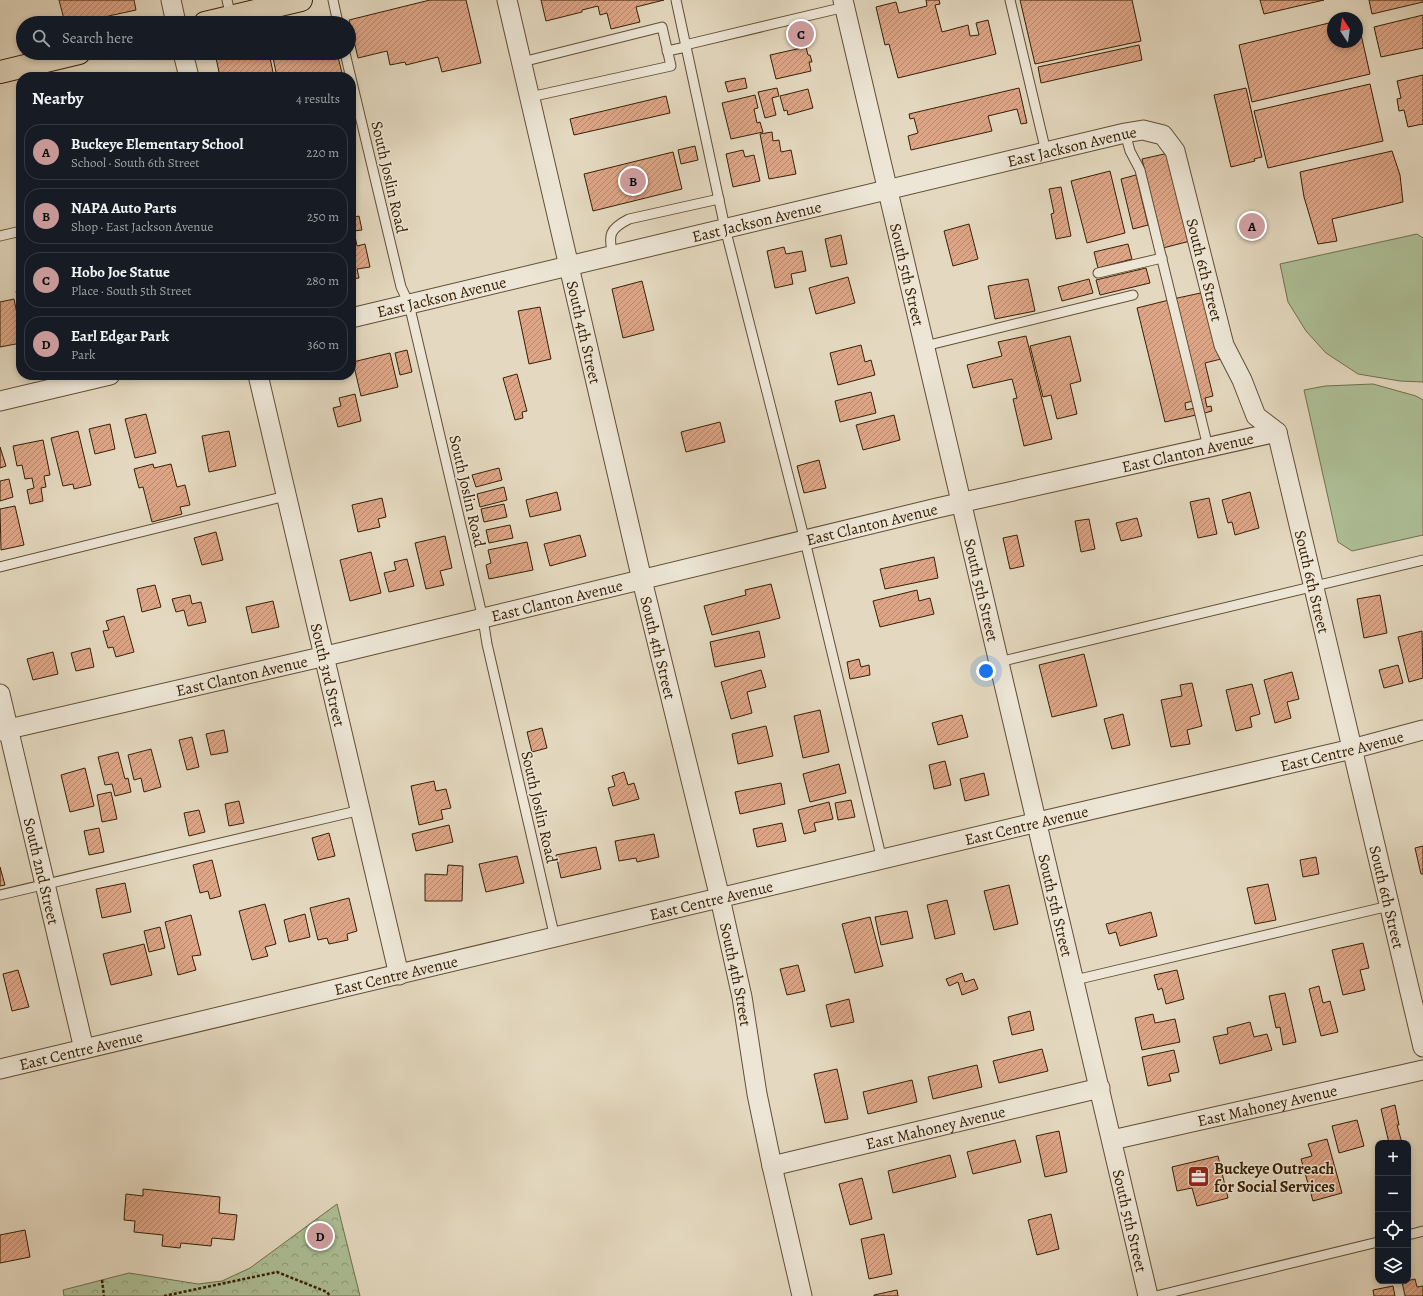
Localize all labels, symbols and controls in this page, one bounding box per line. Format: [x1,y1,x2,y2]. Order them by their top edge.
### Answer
north arrow [1327,12,1363,48]
search box [16,16,356,60]
pin: C [788,19,814,49]
icon: search [30,27,52,49]
text: Search here [62,28,133,48]
text: Nearby [32,87,83,110]
text: 4 results [296,90,340,107]
street label: South Joslin Road [365,119,413,236]
street label: East Jackson Avenue [1005,121,1138,173]
text: Buckeye Elementary School [71,134,244,154]
text: A [42,144,50,161]
text: 220 m [306,144,339,161]
text: School · South 6th Street [71,154,200,171]
pin: B [620,166,646,196]
street label: East Jackson Avenue [690,196,824,248]
text: NAPA Auto Parts [71,198,177,218]
text: B [42,208,50,225]
text: 250 m [307,208,339,225]
pin: A [1239,211,1265,241]
street label: South 6th Street [1180,216,1228,324]
text: Shop · East Jackson Avenue [71,218,213,235]
street label: South 5th Street [884,221,929,328]
text: Hobo Joe Statue [71,262,170,282]
street label: East Jackson Avenue [375,271,509,323]
text: C [42,272,50,289]
text: 280 m [306,272,339,289]
street label: South 4th Street [561,279,606,386]
text: Place · South 5th Street [71,282,192,299]
text: Earl Edgar Park [71,326,169,346]
text: D [41,336,51,353]
text: 360 m [307,336,339,353]
text: Park [71,346,95,363]
street label: East Clanton Avenue [1120,428,1256,478]
street label: South Joslin Road [443,433,491,550]
street label: East Clanton Avenue [804,498,940,551]
street label: South 6th Street [1289,528,1334,636]
street label: South 5th Street [958,536,1004,644]
street label: East Clanton Avenue [489,575,625,628]
street label: South 4th Street [634,594,681,702]
street label: South 3rd Street [305,621,350,729]
street label: East Clanton Avenue [174,650,310,702]
your location [976,661,996,681]
street label: East Centre Avenue [1278,726,1406,777]
street label: South Joslin Road [515,749,563,866]
street label: East Centre Avenue [963,801,1091,851]
street label: South 2nd Street [18,816,64,927]
street label: South 6th Street [1364,843,1409,951]
street label: South 5th Street [1032,852,1078,959]
street label: East Centre Avenue [647,875,775,926]
street label: South 4th Street [714,921,756,1028]
street label: East Centre Avenue [332,950,460,1001]
street label: East Centre Avenue [17,1025,145,1076]
street label: East Mahoney Avenue [1195,1080,1339,1132]
street label: East Mahoney Avenue [864,1101,1008,1155]
map controls [1375,1140,1411,1284]
button: + [1375,1140,1411,1176]
place label: Buckeye Outreach for Social Services [1214,1158,1335,1198]
office icon: Buckeye Outreach for Social Services [1186,1164,1212,1190]
street label: South 5th Street [1107,1167,1152,1275]
button: − [1375,1176,1411,1212]
button: locate [1375,1212,1411,1248]
pin: D [307,1221,333,1251]
button: layers [1375,1248,1411,1284]

